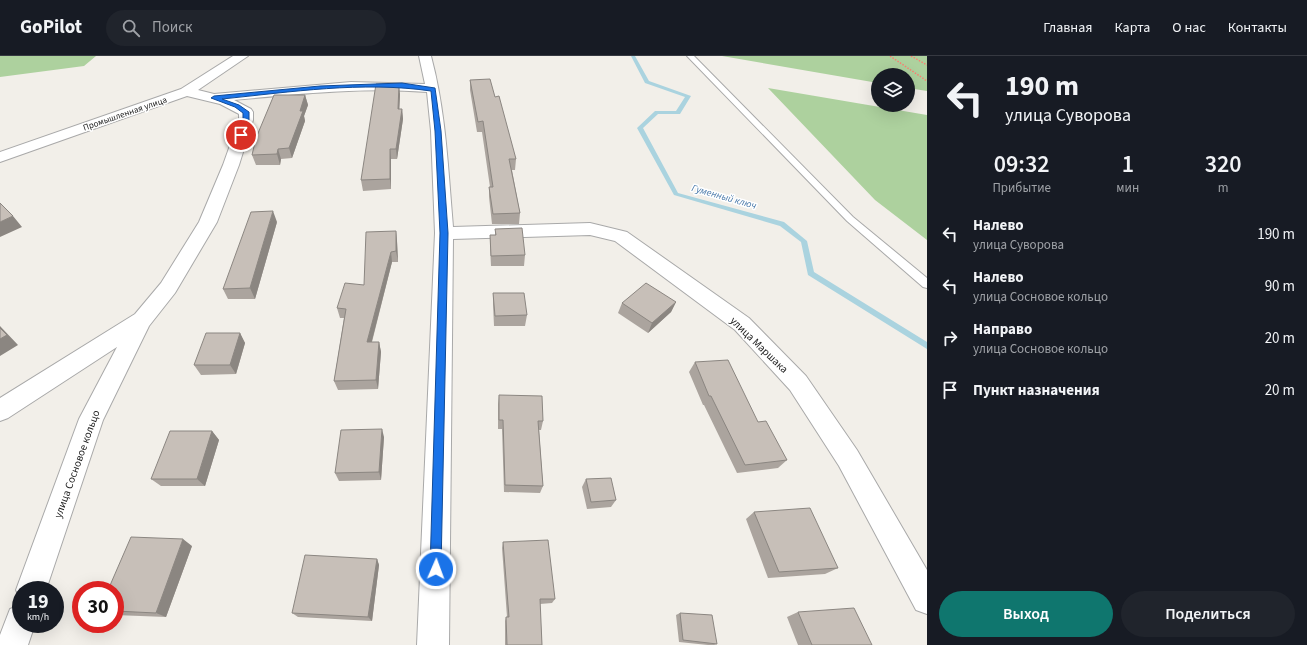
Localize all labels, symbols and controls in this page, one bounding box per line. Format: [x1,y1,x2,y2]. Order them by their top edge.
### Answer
search box [106,10,386,46]
text: GoPilot [20,14,82,41]
icon: search [120,17,142,39]
text: Поиск [152,17,193,38]
text: Главная [1043,18,1092,38]
text: Карта [1114,18,1150,38]
text: О нас [1172,18,1206,38]
text: Контакты [1228,18,1287,38]
text: 190 m [1005,66,1079,106]
map controls [871,68,915,112]
button: layers [871,68,915,112]
icon: left [939,72,991,124]
street label: Промышленная улица [81,94,169,134]
text: улица Суворова [1005,103,1131,128]
pin [224,118,258,152]
icon: arrive [230,124,252,146]
text: 09:32 [994,147,1050,182]
text: 1 [1122,147,1134,182]
text: 320 [1205,147,1242,182]
text: Прибытие [992,179,1051,197]
text: мин [1116,179,1139,197]
text: m [1218,179,1228,197]
water label: Гуменный ключ [690,181,758,213]
text: Налево [973,215,1024,236]
icon: left [939,223,961,245]
text: 190 m [1257,224,1295,245]
text: улица Суворова [973,236,1064,254]
text: Налево [973,267,1024,288]
icon: left [939,275,961,297]
text: 90 m [1265,276,1295,297]
text: улица Сосновое кольцо [973,288,1108,306]
street label: улица Маршака [727,313,791,377]
text: Направо [973,319,1032,340]
icon: right [939,327,961,349]
text: 20 m [1265,328,1295,349]
text: улица Сосновое кольцо [973,340,1108,358]
icon: arrive [939,379,961,401]
text: Пункт назначения [973,380,1100,401]
text: 20 m [1265,380,1295,401]
street label: улица Сосновое кольцо [50,408,104,520]
position arrow [415,548,457,590]
speed limit sign: 30 [72,581,124,633]
text: 19 [27,588,49,616]
button: Выход [939,591,1113,637]
button: Поделиться [1121,591,1295,637]
text: km/h [27,610,49,624]

